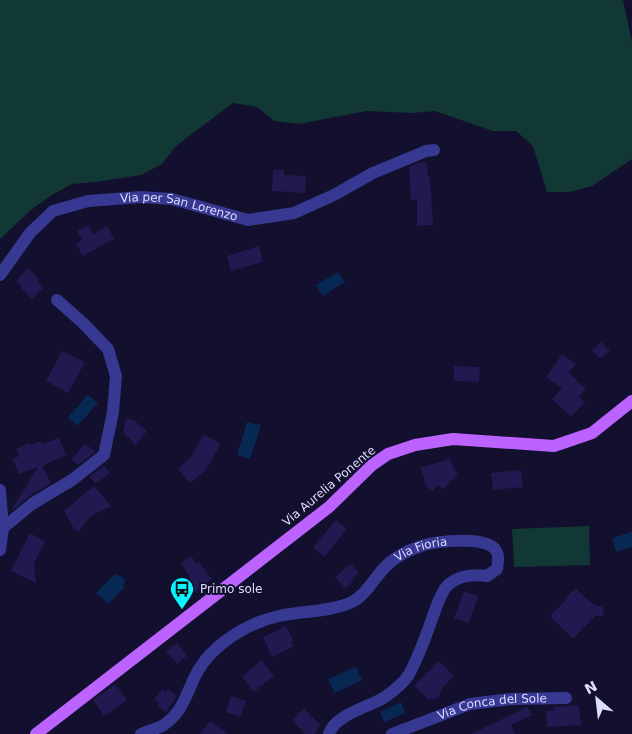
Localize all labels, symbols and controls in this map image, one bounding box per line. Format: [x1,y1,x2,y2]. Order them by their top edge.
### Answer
street label: Via per San Lorenzo [120,190,239,224]
street label: Via Aurelia Ponente [280,443,378,529]
street label: Via Fioria [392,534,448,564]
bus stop icon: Primo sole [169,576,195,610]
place label: Primo sole [200,582,262,596]
north arrow [572,674,622,724]
text: N [582,678,600,697]
street label: Via Conca del Sole [435,691,547,723]

